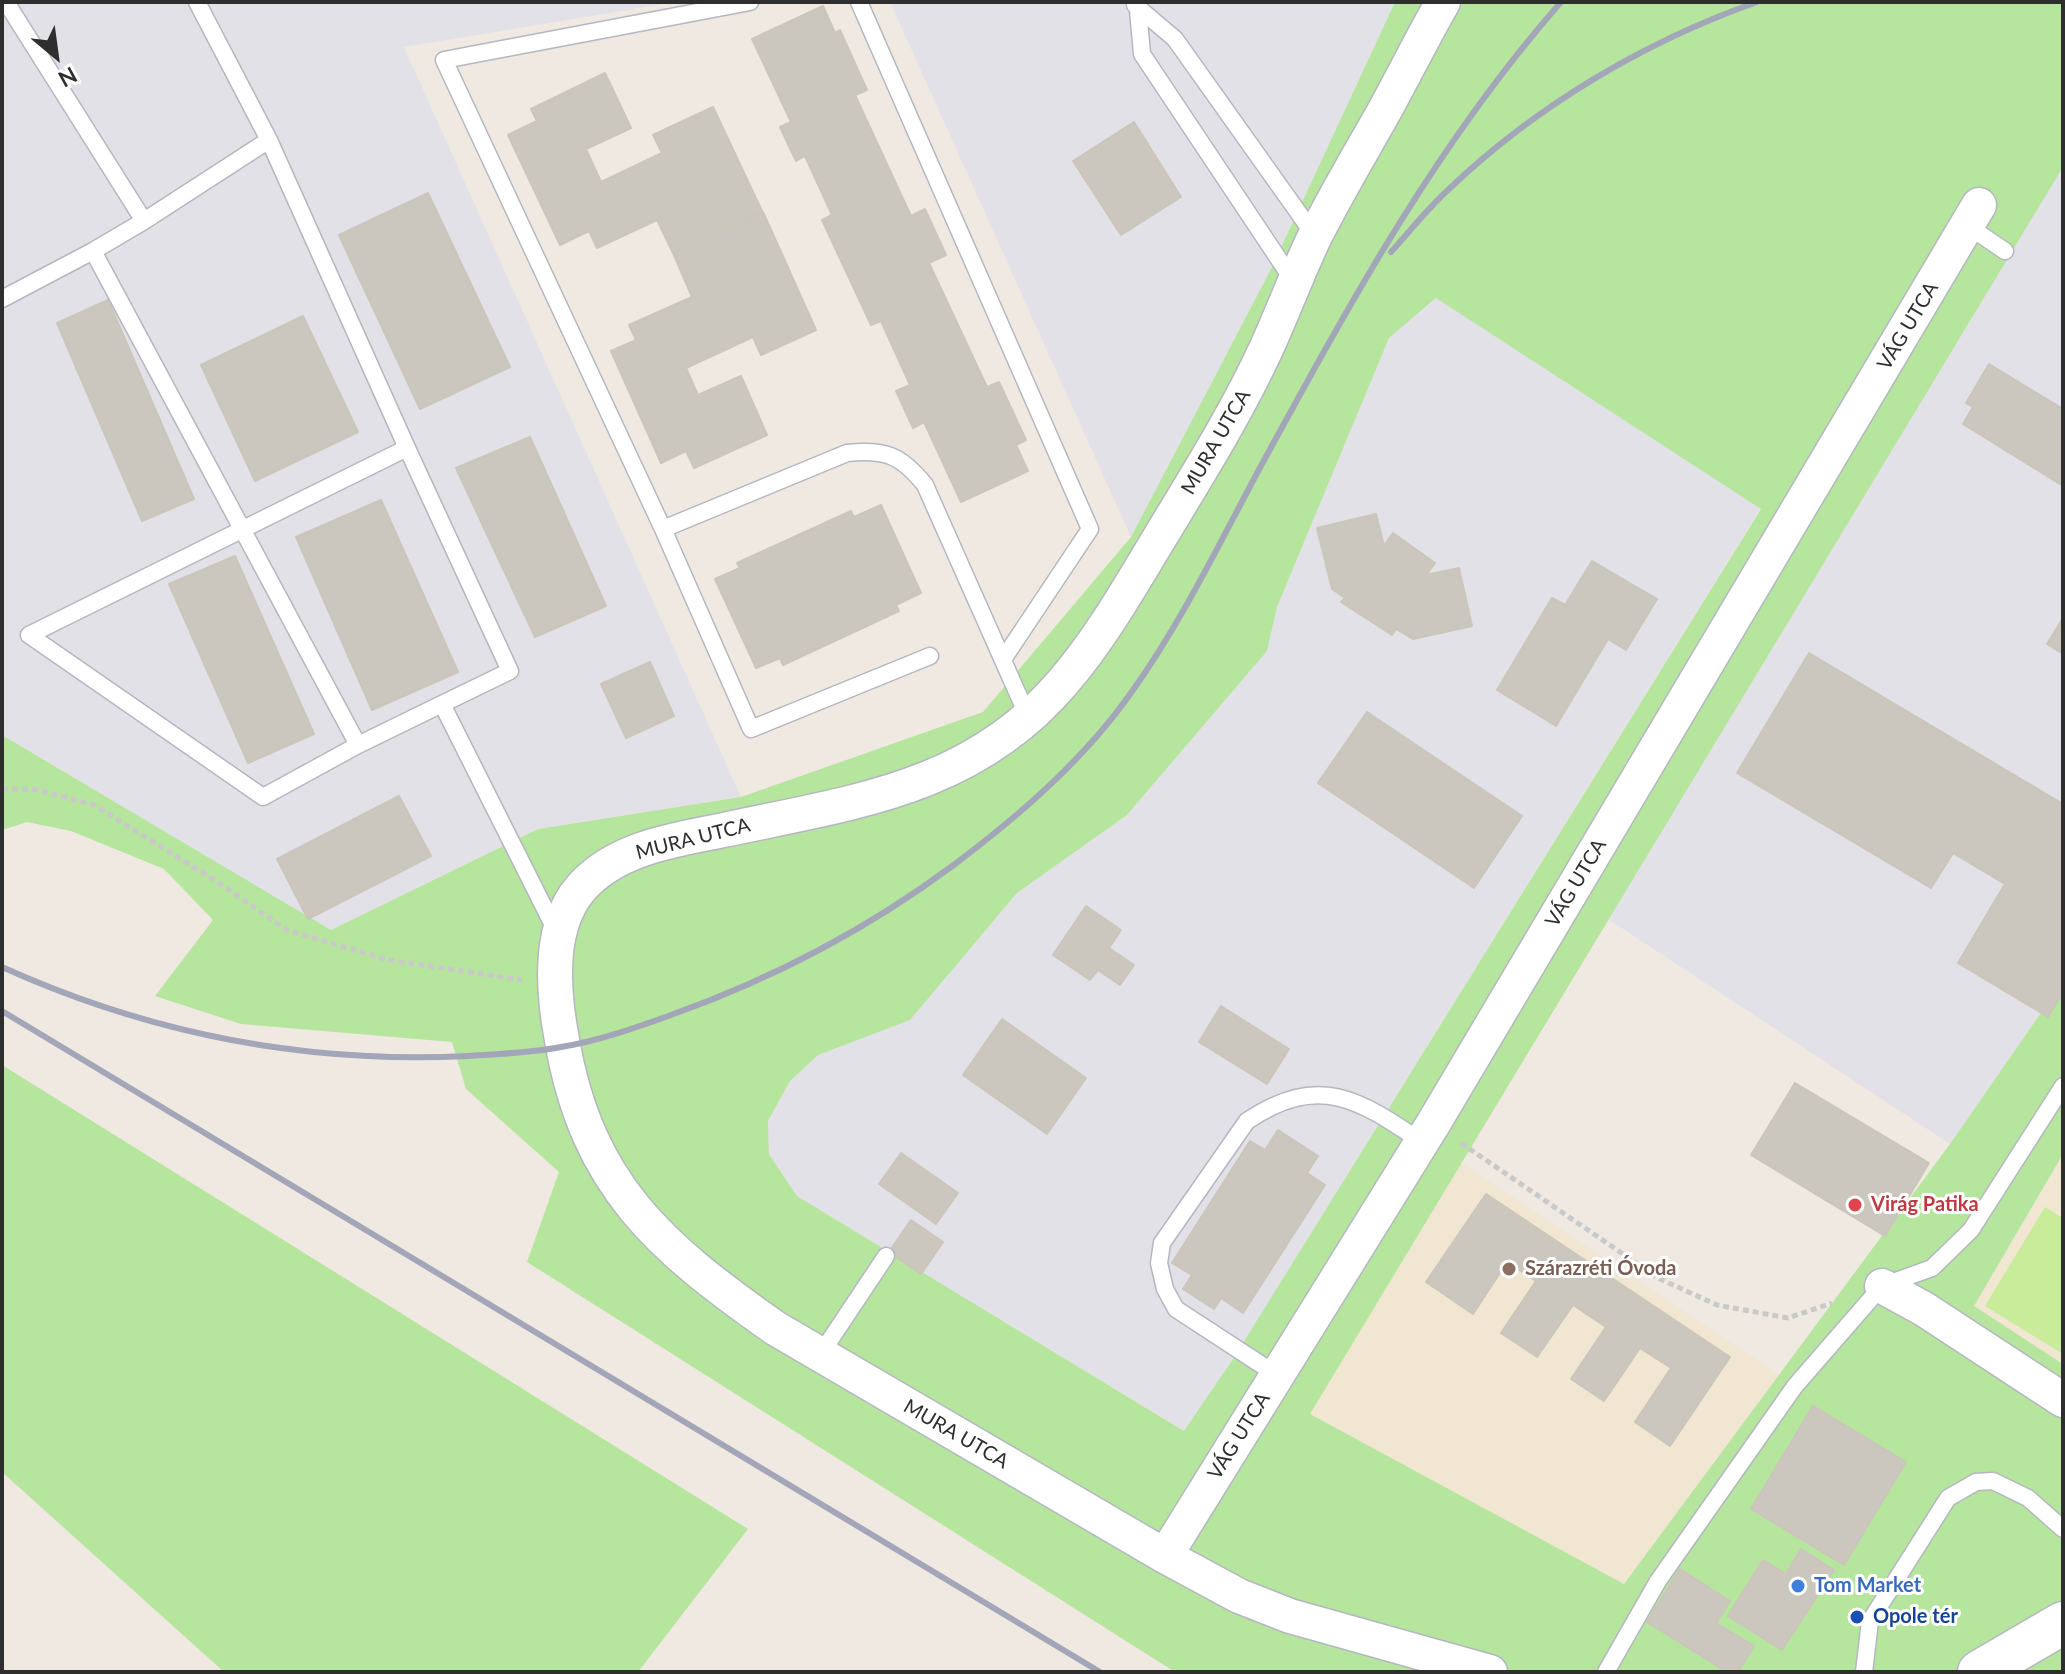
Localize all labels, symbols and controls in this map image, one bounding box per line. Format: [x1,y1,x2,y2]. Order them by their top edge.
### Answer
north arrow [16,16,96,96]
text: N [54,62,82,93]
street label: VÁG UTCA [1872,278,1944,374]
street label: MURA UTCA [1176,385,1256,499]
street label: MURA UTCA [633,813,753,865]
street label: VÁG UTCA [1540,835,1612,931]
place label: Virág Patika [1871,1193,1979,1217]
marker: Virág Patika [1846,1196,1864,1214]
place label: Szárazréti Óvoda [1525,1257,1677,1281]
marker: Szárazréti Óvoda [1500,1260,1518,1278]
street label: VÁG UTCA [1203,1388,1275,1484]
street label: MURA UTCA [899,1394,1013,1474]
place label: Tom Market [1814,1574,1921,1598]
marker: Tom Market [1789,1577,1807,1595]
place label: Opole tér [1873,1605,1958,1629]
marker: Opole tér [1848,1608,1866,1626]

